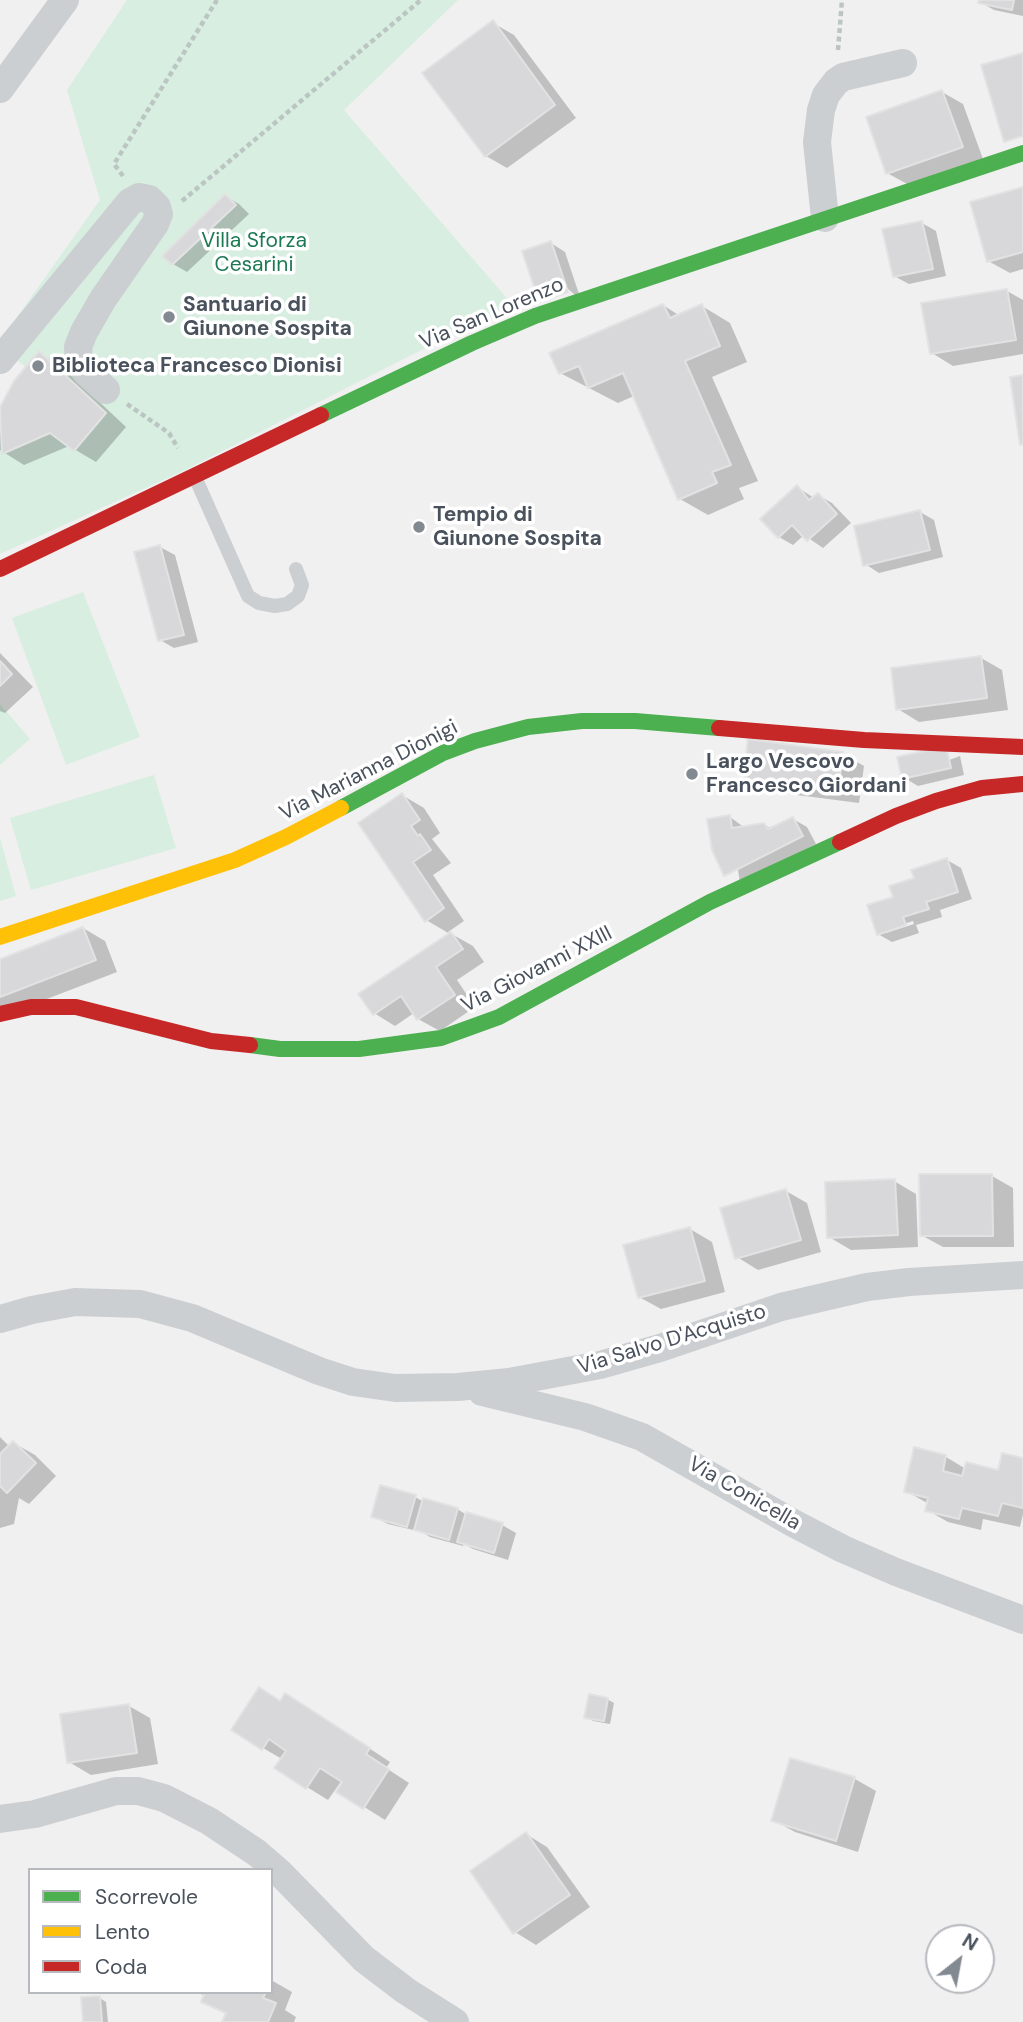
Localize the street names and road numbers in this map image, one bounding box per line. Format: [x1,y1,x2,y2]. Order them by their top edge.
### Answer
street label: Via San Lorenzo [416,272,568,356]
street label: Via Marianna Dionigi [276,715,462,827]
street label: Via Giovanni XXIII [457,921,617,1019]
street label: Via Salvo D'Acquisto [575,1299,769,1381]
street label: Via Conicella [683,1452,805,1536]

